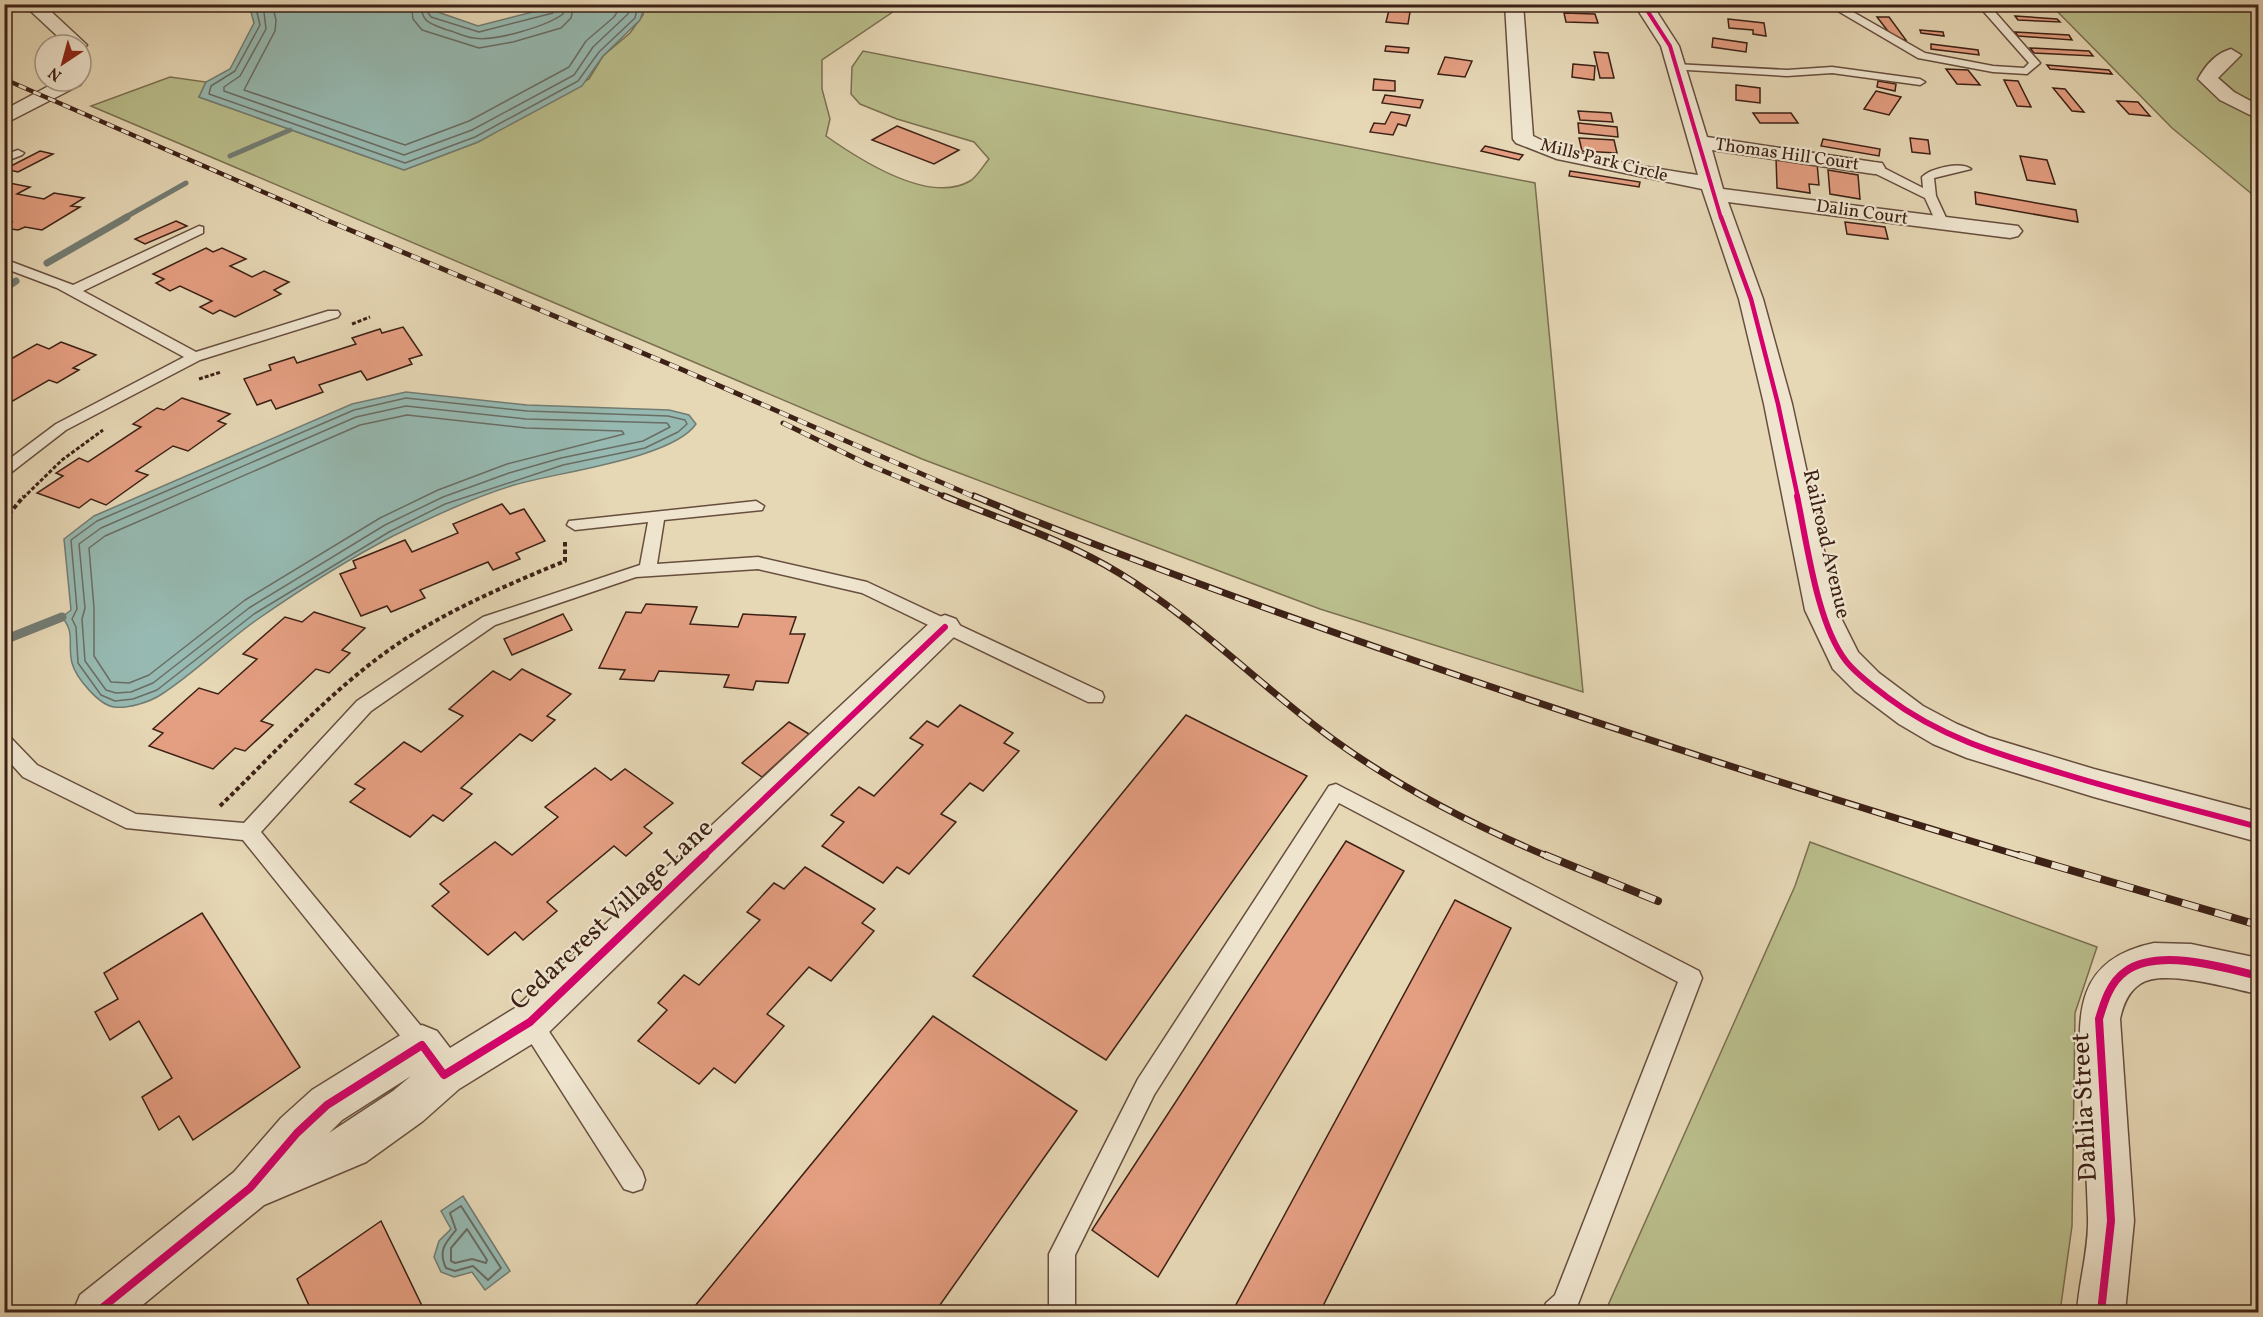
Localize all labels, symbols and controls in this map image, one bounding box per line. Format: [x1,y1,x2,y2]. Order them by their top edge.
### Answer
north arrow [33,33,93,93]
text: N [44,61,67,86]
street label: Mills Park Circle [1537,133,1671,189]
street label: Thomas Hill Court [1713,133,1861,177]
street label: Dalin Court [1814,194,1910,232]
street label: Railroad Avenue [1795,466,1857,622]
street label: Cedarcrest Village Lane [502,811,722,1019]
street label: Dahlia Street [2063,1031,2107,1183]

